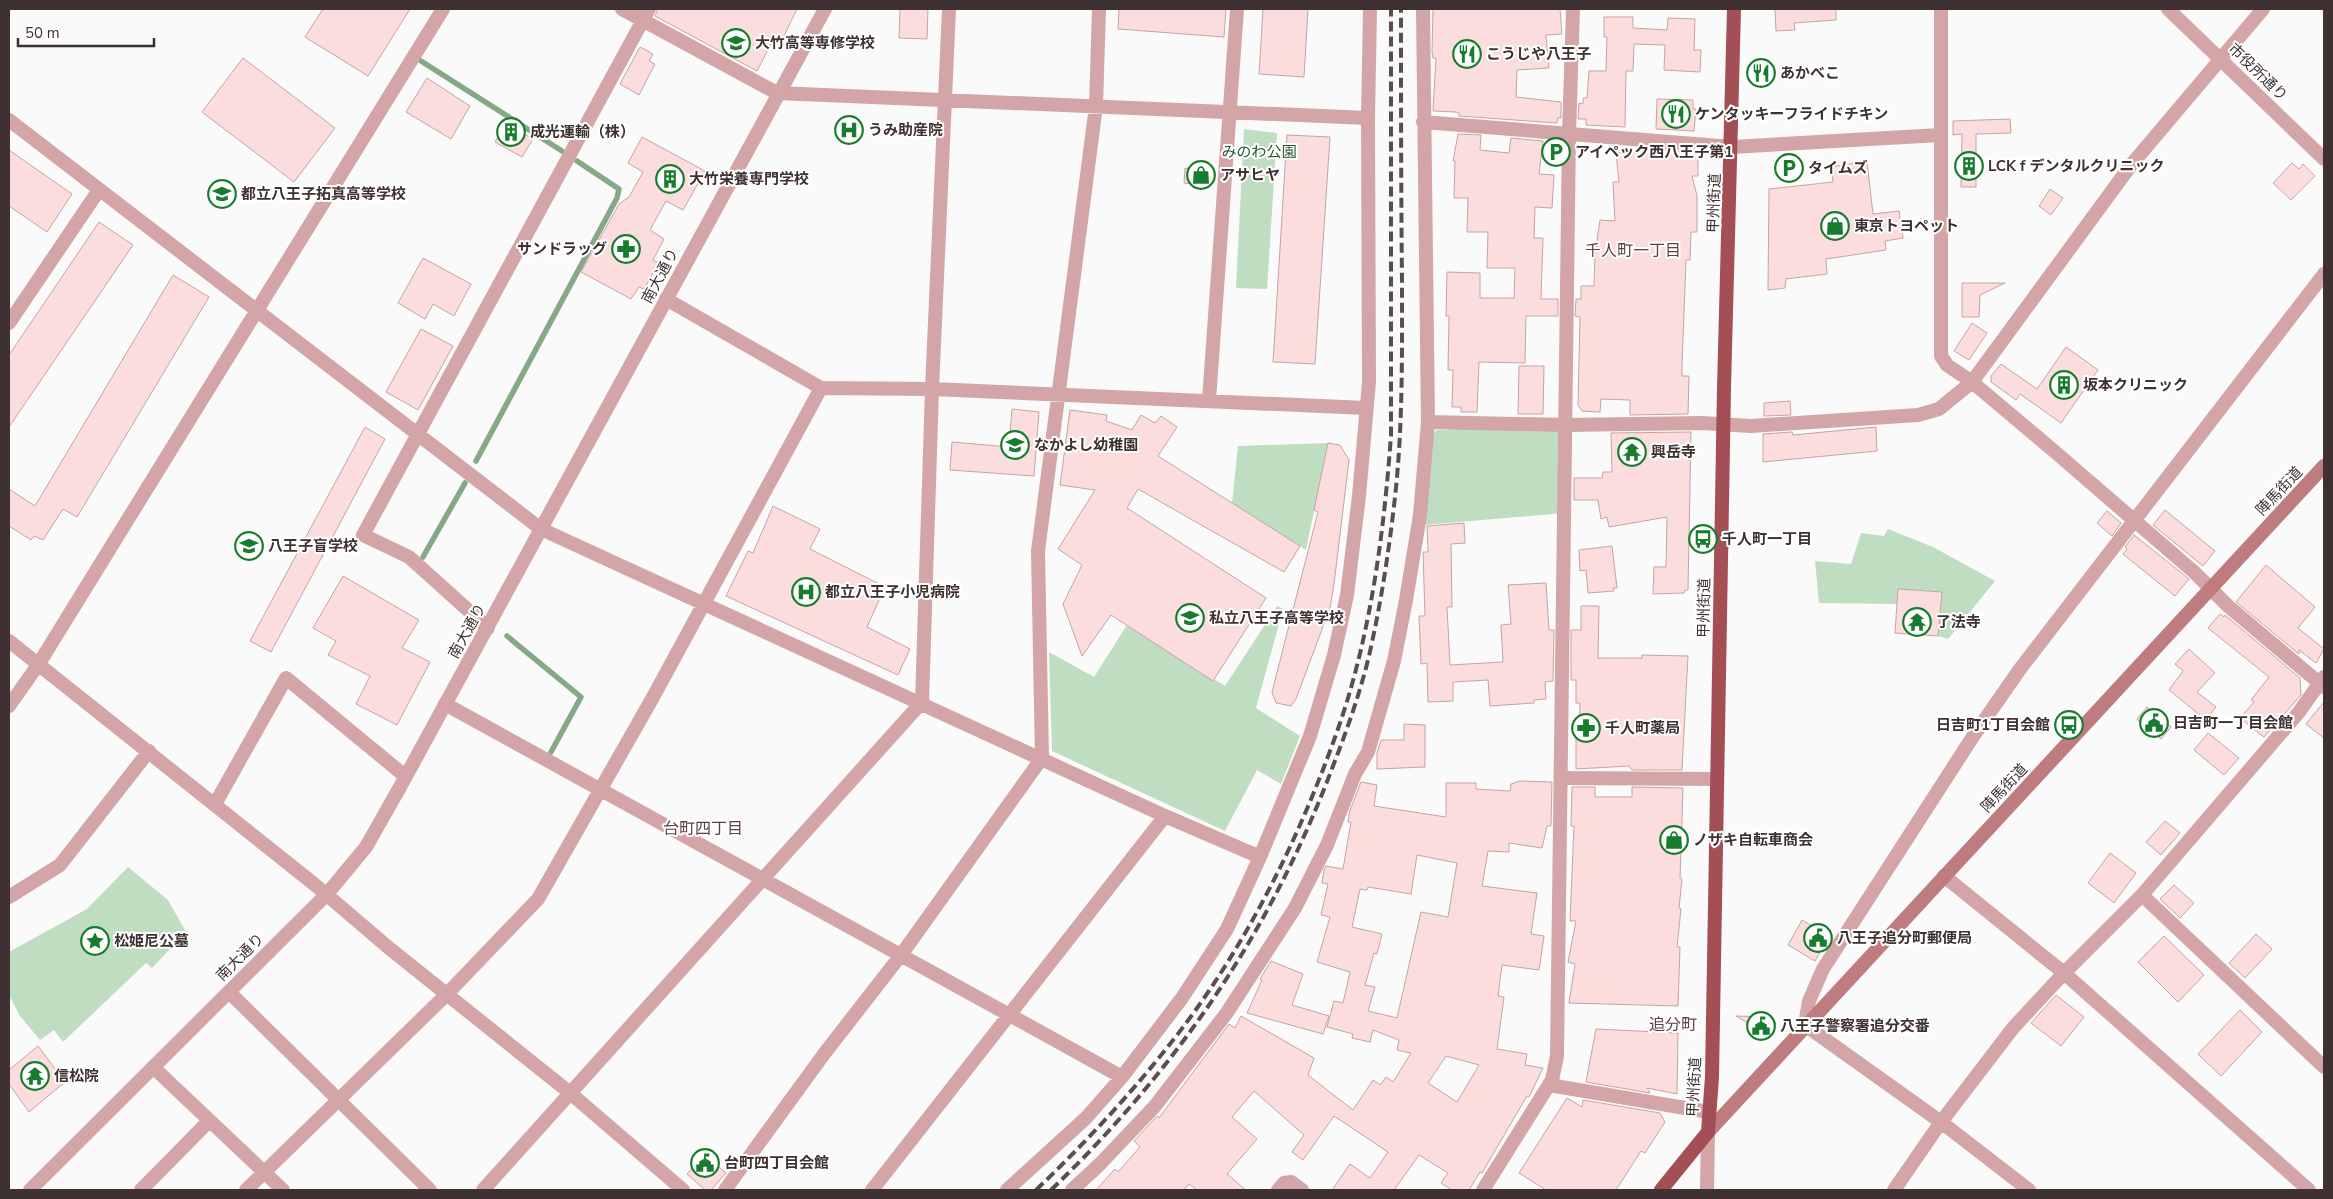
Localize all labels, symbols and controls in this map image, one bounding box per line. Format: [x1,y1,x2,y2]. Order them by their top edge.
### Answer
scale bar [18,15,154,47]
text: 50 m [25,23,60,43]
school or university icon: 大竹高等専修学校 [721,28,751,58]
place label: 大竹高等専修学校 [755,33,875,53]
restaurant icon: こうじや八王子 [1452,39,1482,69]
street label: 市役所通り [2224,39,2292,105]
place label: こうじや八王子 [1486,44,1591,64]
restaurant icon: あかべこ [1746,58,1776,88]
place label: あかべこ [1780,63,1840,83]
restaurant icon: ケンタッキーフライドチキン [1661,99,1691,129]
place label: ケンタッキーフライドチキン [1695,104,1888,124]
hospital icon: うみ助産院 [834,115,864,145]
building icon: 成光運輸（株） [496,117,526,147]
place label: うみ助産院 [868,120,943,140]
place label: 成光運輸（株） [530,122,635,142]
parking icon: アイペック西八王子第1 [1541,137,1571,167]
park label: みのわ公園 [1221,142,1297,162]
place label: アイペック西八王子第1 [1575,142,1733,162]
building icon: LCK f デンタルクリニック [1954,151,1984,181]
parking icon: タイムズ [1774,153,1804,183]
place label: LCK f デンタルクリニック [1988,156,2165,176]
place label: タイムズ [1808,158,1868,178]
shop icon: アサヒヤ [1186,160,1216,190]
building icon: 大竹栄養専門学校 [655,164,685,194]
place label: アサヒヤ [1220,165,1280,185]
place label: 大竹栄養専門学校 [689,169,809,189]
street label: 甲州街道 [1703,173,1725,233]
school or university icon: 都立八王子拓真高等学校 [207,179,237,209]
place label: 都立八王子拓真高等学校 [241,184,406,204]
shop icon: 東京トヨペット [1820,211,1850,241]
place label: 東京トヨペット [1854,216,1959,236]
pharmacy icon: サンドラッグ [611,234,641,264]
place label: サンドラッグ [517,239,607,259]
district label: 千人町一丁目 [1585,240,1681,262]
street label: 南大通り [637,245,683,307]
building icon: 坂本クリニック [2049,370,2079,400]
place label: 坂本クリニック [2083,375,2188,395]
school or university icon: なかよし幼稚園 [1000,430,1030,460]
place label: なかよし幼稚園 [1034,435,1138,455]
temple icon: 興岳寺 [1617,437,1647,467]
place label: 興岳寺 [1651,442,1696,462]
street label: 陣馬街道 [2251,462,2307,520]
bus stop icon: 千人町一丁目 [1688,524,1718,554]
place label: 千人町一丁目 [1722,529,1812,549]
school or university icon: 八王子盲学校 [234,531,264,561]
place label: 八王子盲学校 [268,536,358,556]
hospital icon: 都立八王子小児病院 [791,577,821,607]
street label: 甲州街道 [1693,578,1715,638]
place label: 都立八王子小児病院 [825,582,960,602]
street label: 南大通り [444,600,490,662]
school or university icon: 私立八王子高等学校 [1175,603,1205,633]
temple icon: 了法寺 [1902,607,1932,637]
place label: 私立八王子高等学校 [1209,608,1344,628]
place label: 了法寺 [1936,612,1981,632]
public building icon: 日吉町一丁目会館 [2139,708,2169,738]
bus stop icon: 日吉町1丁目会館 [2054,710,2084,740]
pharmacy icon: 千人町薬局 [1571,713,1601,743]
place label: 日吉町一丁目会館 [2173,713,2293,733]
place label: 日吉町1丁目会館 [1936,715,2050,735]
place label: 千人町薬局 [1605,718,1680,738]
street label: 陣馬街道 [1976,759,2032,817]
district label: 台町四丁目 [663,818,743,840]
shop icon: ノザキ自転車商会 [1659,825,1689,855]
place label: ノザキ自転車商会 [1693,830,1813,850]
public building icon: 八王子追分町郵便局 [1803,923,1833,953]
place icon: 松姫尼公墓 [80,926,110,956]
place label: 八王子追分町郵便局 [1837,928,1972,948]
street label: 南大通り [212,929,268,985]
place label: 松姫尼公墓 [114,931,189,951]
public building icon: 八王子警察署追分交番 [1746,1011,1776,1041]
district label: 追分町 [1649,1014,1697,1036]
place label: 八王子警察署追分交番 [1780,1016,1930,1036]
street label: 甲州街道 [1682,1057,1706,1117]
temple icon: 信松院 [20,1061,50,1091]
place label: 信松院 [54,1066,99,1086]
public building icon: 台町四丁目会館 [690,1148,720,1178]
place label: 台町四丁目会館 [724,1153,829,1173]

